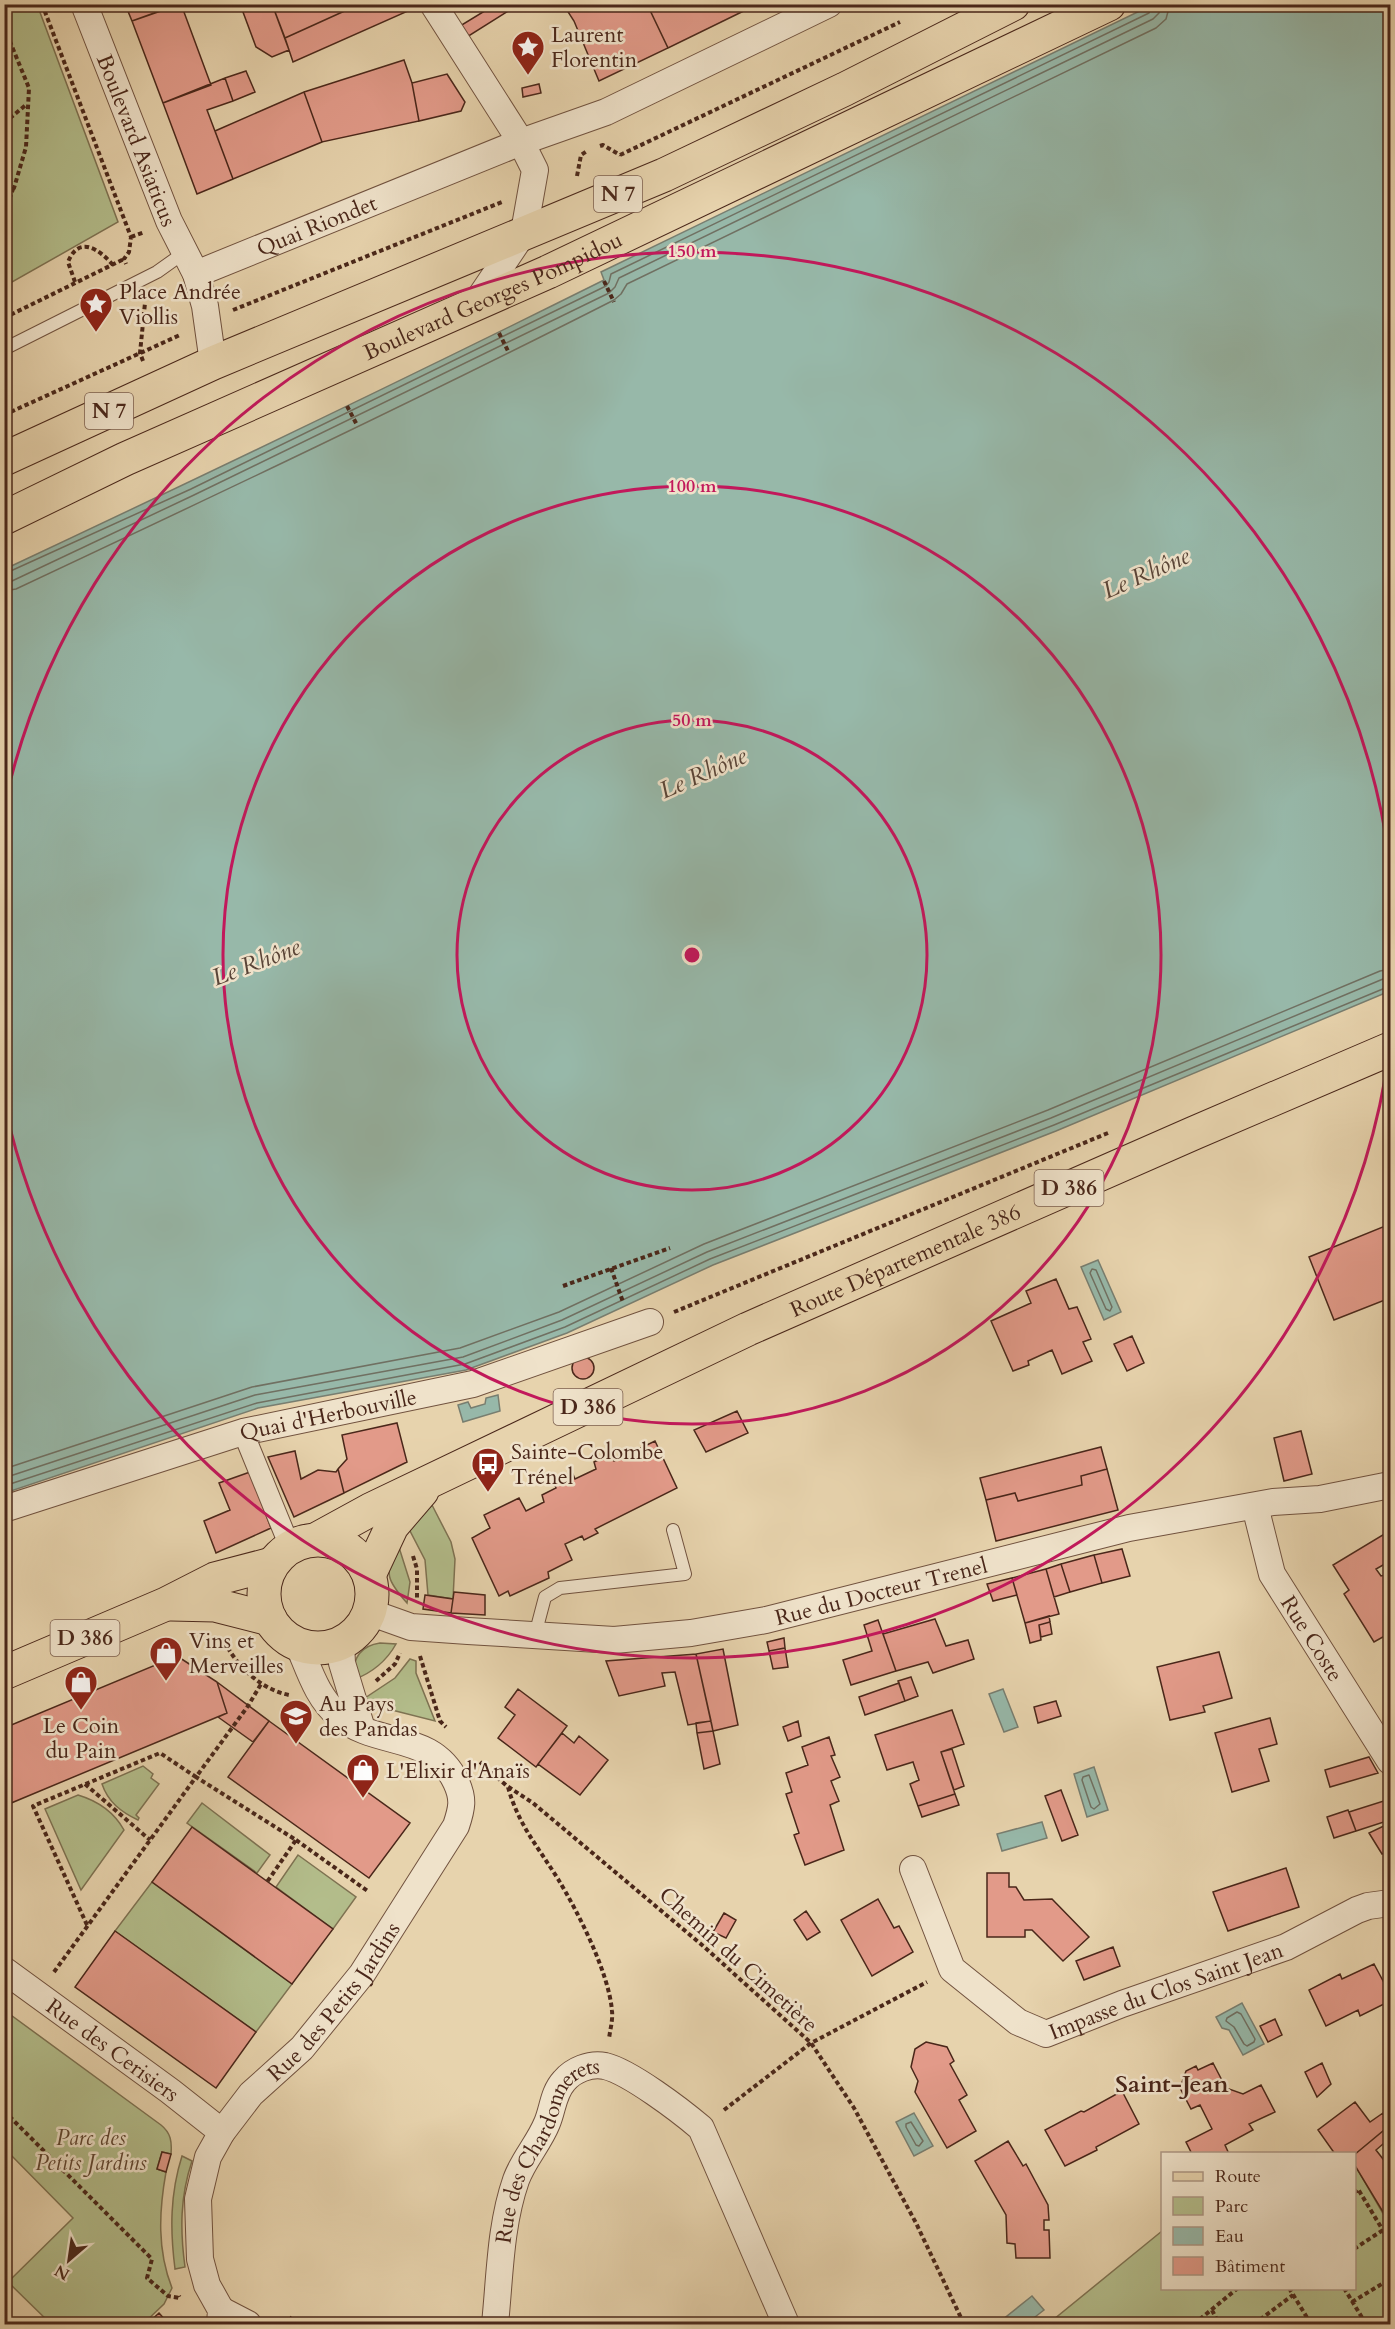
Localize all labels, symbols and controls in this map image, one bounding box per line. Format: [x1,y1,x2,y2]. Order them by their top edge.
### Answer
place label: Laurent Florentin [551,20,638,75]
place icon: Laurent Florentin [510,29,546,76]
street label: Boulevard Asiaticus [89,50,183,232]
road number: N 7 [594,176,642,212]
street label: Quai Riondet [252,188,381,264]
street label: Boulevard Georges Pompidou [359,225,627,368]
text: 150 m [667,239,717,264]
place label: Place Andrée Viollis [119,277,241,332]
place icon: Place Andrée Viollis [78,286,114,333]
road number: N 7 [85,393,133,429]
text: 100 m [667,474,717,499]
water label: Le Rhône [1097,539,1196,607]
text: 50 m [672,708,712,733]
water label: Le Rhône [654,739,753,807]
water label: Le Rhône [207,930,306,994]
centre of rings [682,945,702,965]
road number: D 386 [1034,1170,1104,1206]
street label: Route Départementale 386 [785,1197,1025,1325]
street label: Quai d'Herbouville [237,1382,420,1448]
road number: D 386 [554,1389,622,1425]
place label: Sainte-Colombe Trénel [511,1437,664,1492]
bus stop icon: Sainte-Colombe Trénel [470,1446,506,1493]
street label: Rue du Docteur Trenel [772,1550,991,1633]
street label: Rue Coste [1273,1590,1350,1687]
road number: D 386 [50,1620,119,1656]
place label: Vins et Merveilles [189,1626,284,1681]
shop icon: Vins et Merveilles [148,1635,184,1682]
shop icon: Le Coin du Pain [63,1664,99,1711]
place label: Au Pays des Pandas [319,1689,418,1744]
school or university icon: Au Pays des Pandas [278,1698,314,1745]
place label: Le Coin du Pain [43,1711,120,1766]
shop icon: L'Elixir d'Anaïs [345,1752,381,1799]
place label: L'Elixir d'Anaïs [386,1756,530,1786]
street label: Chemin du Cimetière [652,1880,824,2039]
street label: Rue des Petits Jardins [261,1916,407,2088]
street label: Impasse du Clos Saint Jean [1045,1935,1288,2047]
street label: Rue des Cerisiers [40,1992,185,2109]
street label: Rue des Chardonnerets [488,2051,600,2245]
district label: Saint-Jean [1115,2068,1229,2101]
park label: Parc des Petits Jardins [35,2123,147,2178]
legend [1161,2152,1356,2290]
text: Route [1215,2164,1261,2189]
text: Parc [1215,2194,1248,2219]
text: Eau [1215,2224,1244,2249]
north arrow [39,2230,99,2290]
text: Bâtiment [1215,2254,1285,2279]
text: N [51,2259,74,2285]

